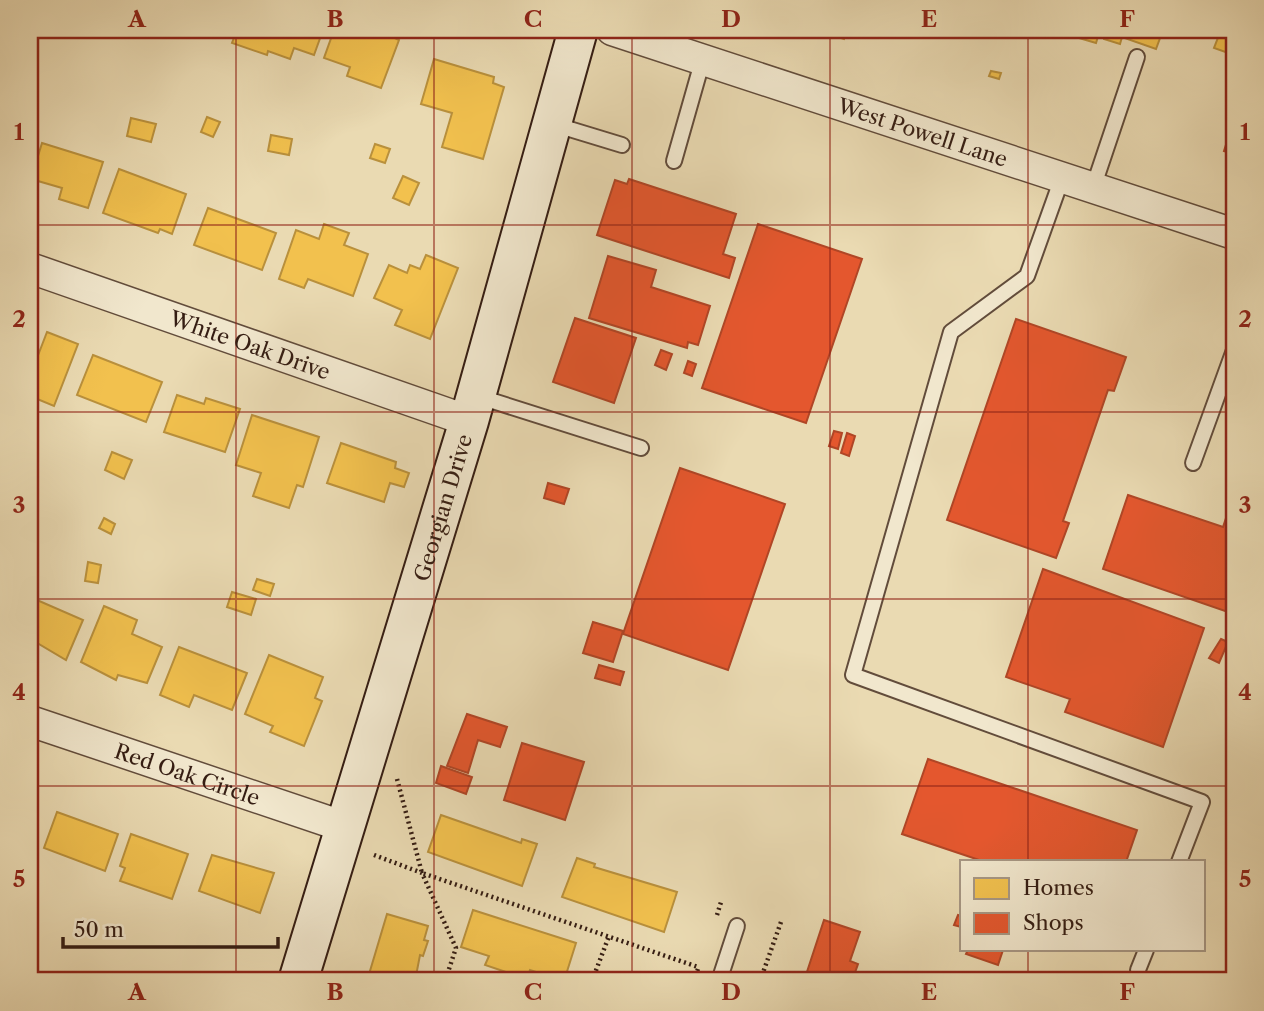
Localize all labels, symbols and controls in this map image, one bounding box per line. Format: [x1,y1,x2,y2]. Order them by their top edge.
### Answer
text: A [127,5,147,33]
text: B [326,5,344,33]
text: C [524,5,542,33]
text: D [721,5,741,33]
text: E [921,5,937,33]
text: F [1119,5,1135,33]
street label: West Powell Lane [834,92,1011,171]
text: 1 [14,118,25,146]
text: 1 [1240,118,1251,146]
text: 2 [12,305,26,333]
street label: White Oak Drive [165,305,334,384]
text: 2 [1238,305,1252,333]
street label: Georgian Drive [408,431,477,584]
text: 3 [13,491,26,519]
text: 3 [1239,491,1252,519]
text: 4 [12,678,26,706]
text: 4 [1238,678,1252,706]
street label: Red Oak Circle [112,738,263,810]
legend [960,860,1204,951]
text: 5 [13,865,25,893]
text: 5 [1239,865,1251,893]
text: Homes [1023,875,1094,900]
scale bar [63,906,278,950]
text: Shops [1023,910,1084,935]
text: 50 m [74,917,124,942]
text: A [127,978,147,1006]
text: B [326,978,344,1006]
text: C [524,978,542,1006]
text: D [721,978,741,1006]
text: E [921,978,937,1006]
text: F [1119,978,1135,1006]

